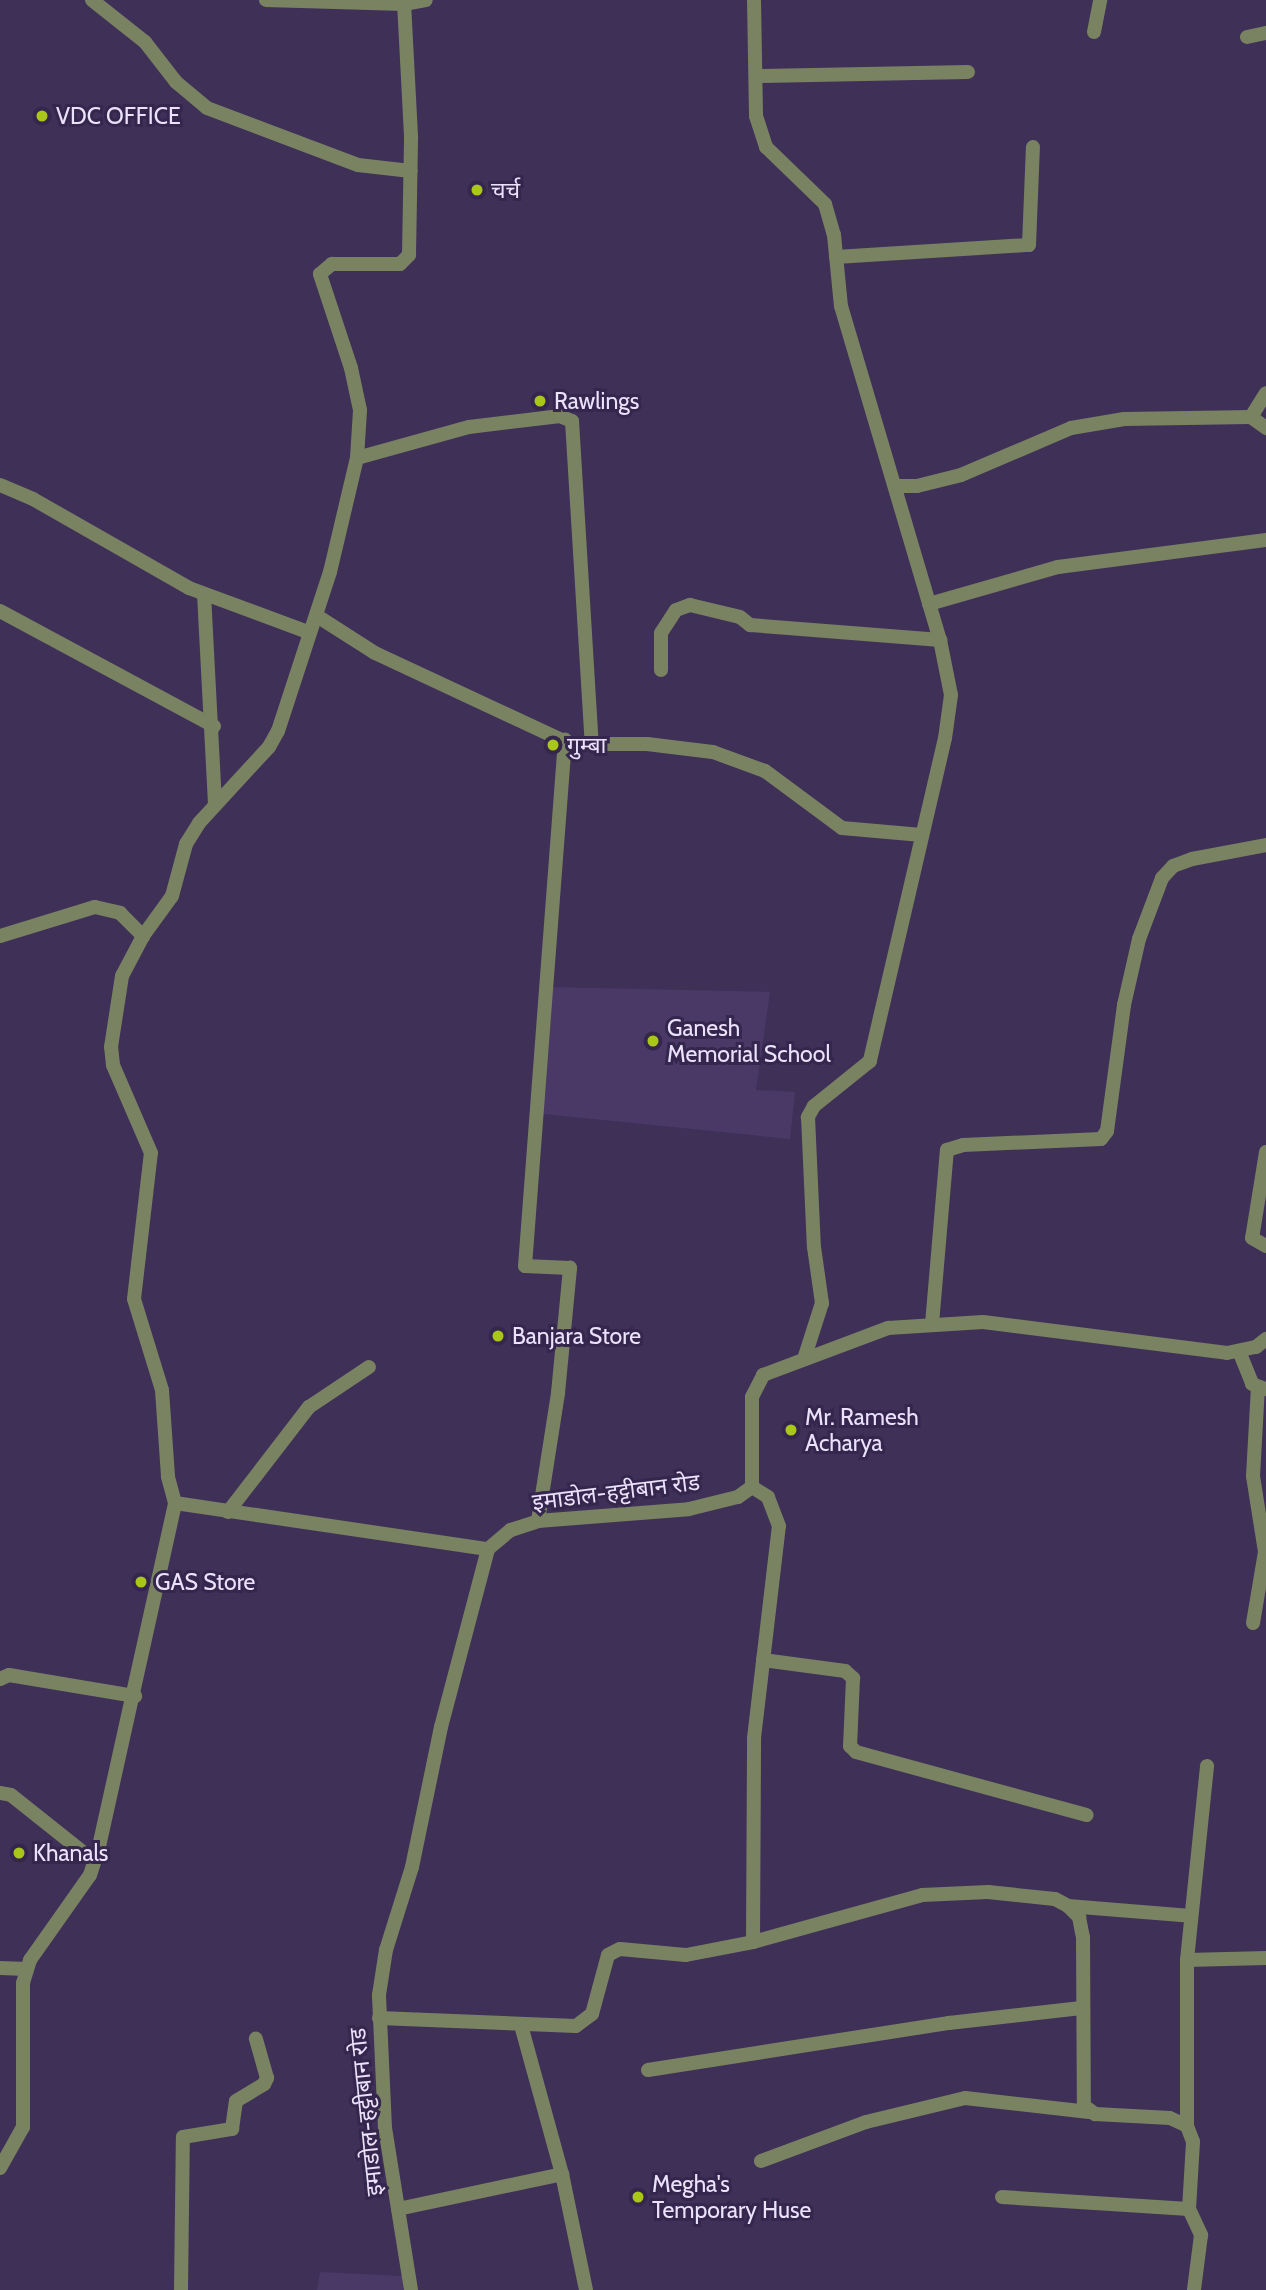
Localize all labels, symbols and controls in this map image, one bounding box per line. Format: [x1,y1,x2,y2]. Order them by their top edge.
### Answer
place label: VDC OFFICE [56,102,181,130]
marker: VDC OFFICE [34,108,50,124]
place label: चर्च [491,176,520,204]
marker: चर्च [469,182,485,198]
place label: Rawlings [554,387,639,415]
marker: Rawlings [532,393,548,409]
place label: गुम्बा [567,731,607,759]
marker: गुम्बा [545,737,561,753]
place label: Ganesh Memorial School [667,1014,831,1068]
marker: Ganesh Memorial School [645,1033,661,1049]
place label: Banjara Store [512,1322,641,1350]
marker: Banjara Store [490,1328,506,1344]
place label: Mr. Ramesh Acharya [805,1403,919,1457]
marker: Mr. Ramesh Acharya [783,1422,799,1438]
street label: इमाडोल-हट्टीबान रोड [531,1468,701,1516]
place label: GAS Store [155,1568,255,1596]
marker: GAS Store [133,1574,149,1590]
place label: Khanals [33,1839,108,1867]
marker: Khanals [11,1845,27,1861]
street label: इमाडोल-हट्टीबान रोड [343,2027,389,2197]
place label: Megha's Temporary Huse [652,2170,811,2224]
marker: Megha's Temporary Huse [630,2189,646,2205]

